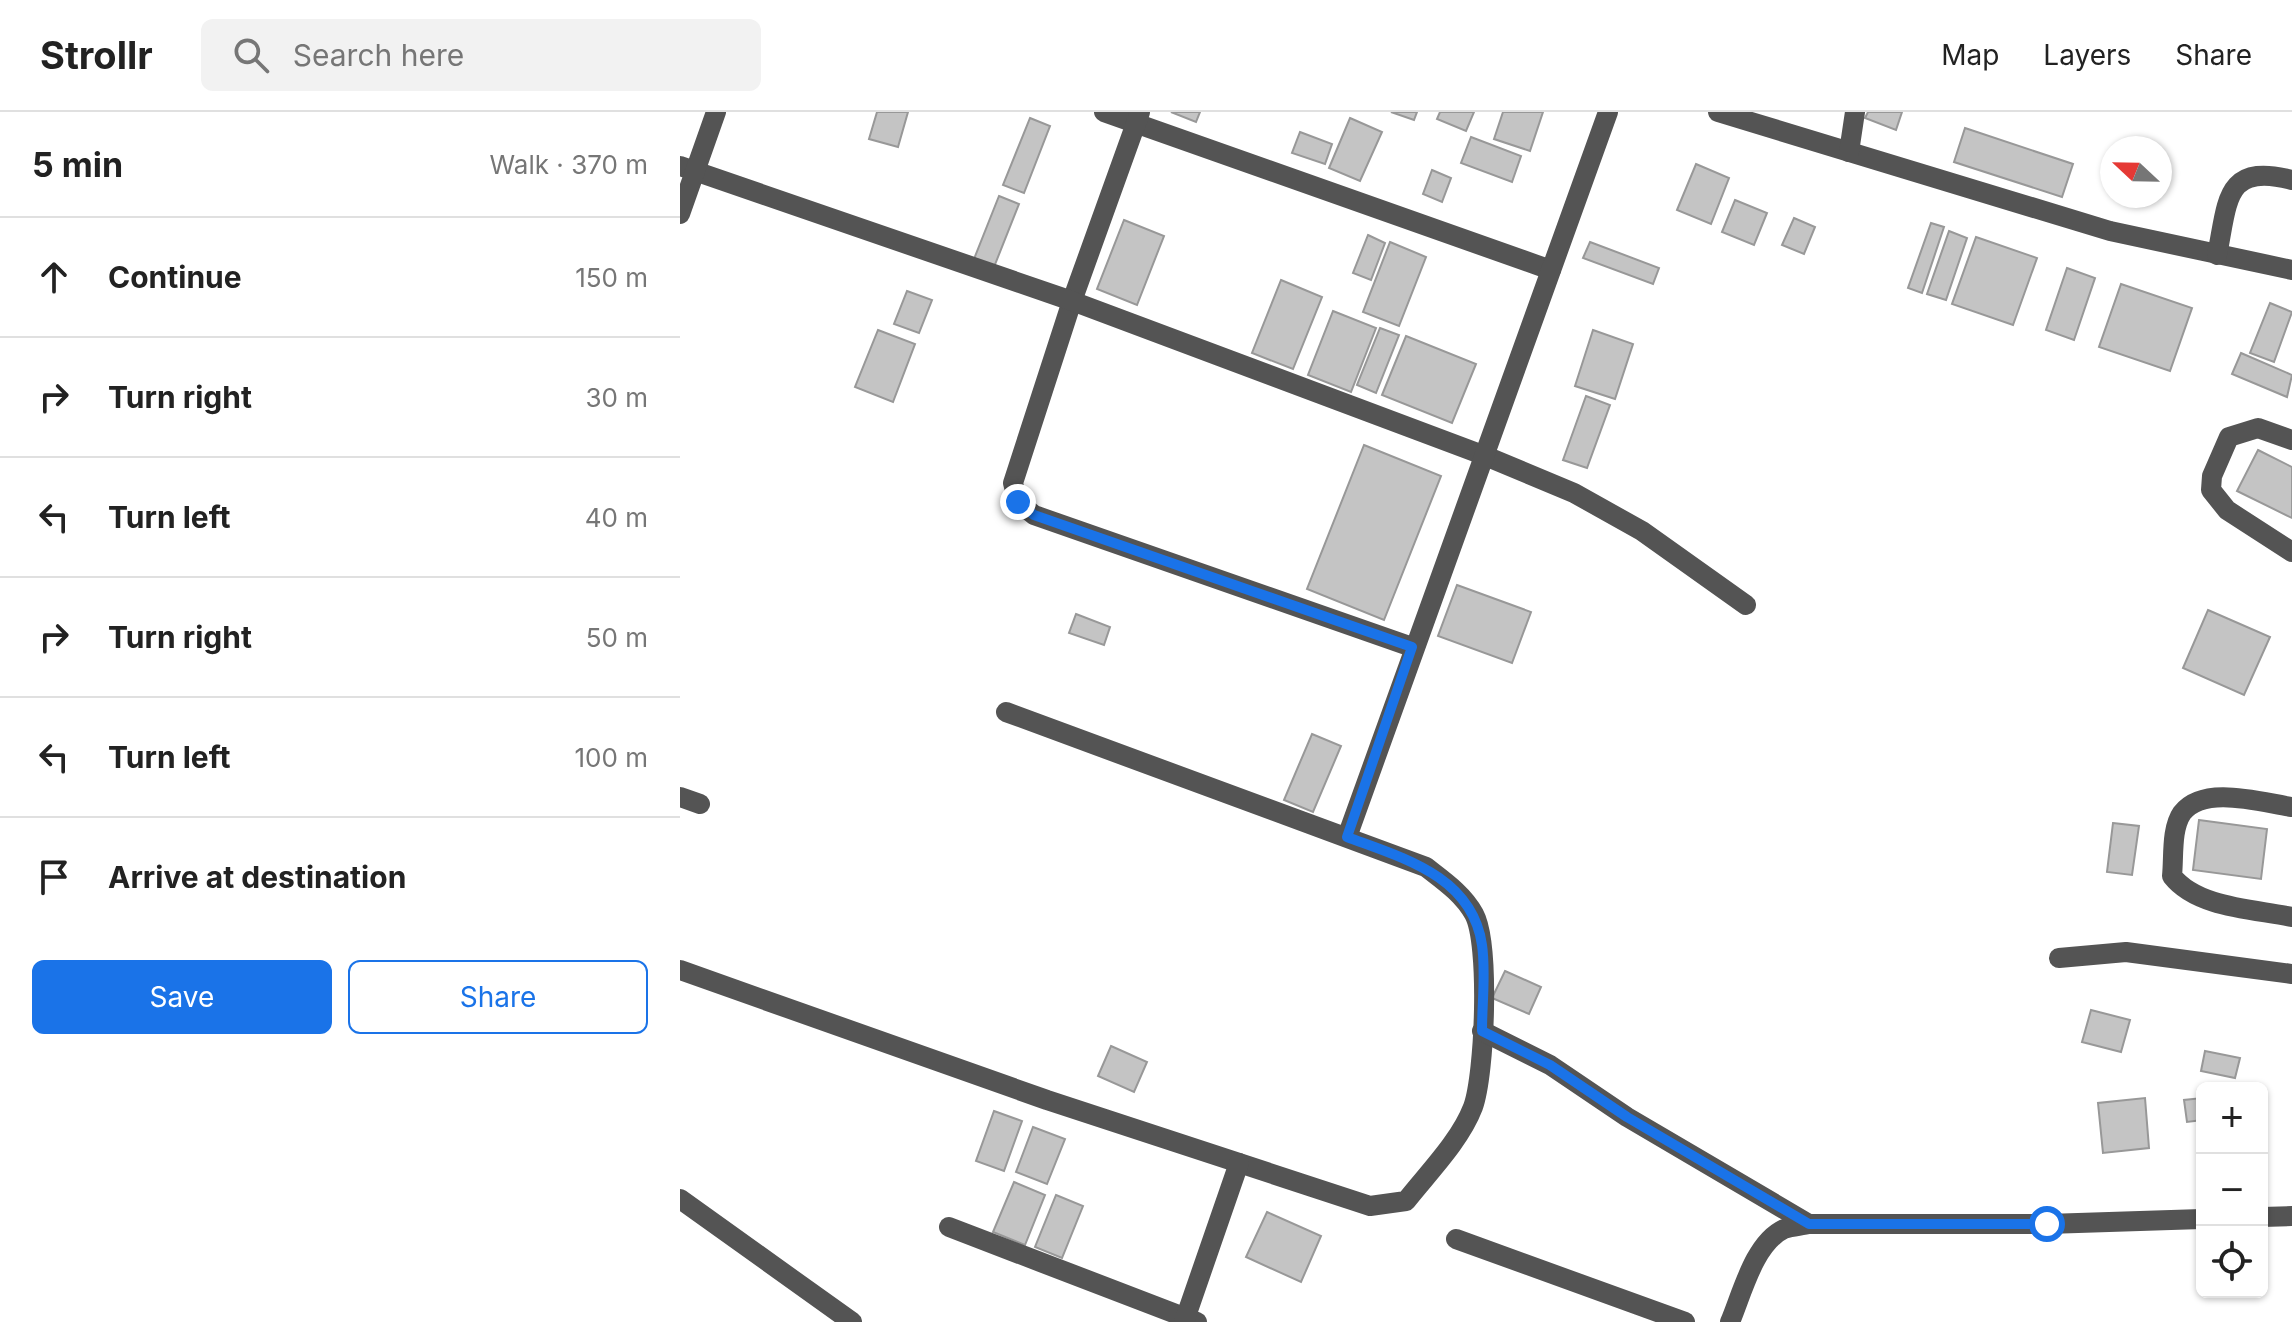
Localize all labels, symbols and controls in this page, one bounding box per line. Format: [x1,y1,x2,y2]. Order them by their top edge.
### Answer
search box [201,19,761,91]
text: Strollr [40,32,153,78]
icon: search [229,33,273,77]
text: Search here [293,37,464,73]
text: Map [1941,38,1999,72]
text: Layers [2043,38,2131,72]
text: Share [2175,38,2252,72]
north arrow [2100,136,2172,208]
text: 5 min [32,144,123,185]
text: Walk · 370 m [490,149,648,180]
icon: ahead [32,255,76,299]
text: Continue [108,259,242,295]
text: 150 m [575,262,648,293]
icon: right [32,375,76,419]
text: Turn right [108,379,252,415]
text: 30 m [585,382,648,413]
route end [1000,484,1036,520]
icon: left [32,495,76,539]
text: Turn left [108,499,230,535]
text: 40 m [585,502,648,533]
icon: right [32,615,76,659]
text: Turn right [108,619,252,655]
text: 50 m [586,622,648,653]
icon: left [32,735,76,779]
text: Turn left [108,739,230,775]
text: 100 m [575,742,648,773]
icon: arrive [32,855,76,899]
text: Arrive at destination [108,859,406,895]
button: Save [32,960,332,1034]
button: Share [348,960,648,1034]
map controls [2196,1082,2268,1298]
button: + [2196,1082,2268,1154]
button: − [2196,1154,2268,1226]
route start [2029,1206,2065,1242]
button: locate [2196,1226,2268,1298]

